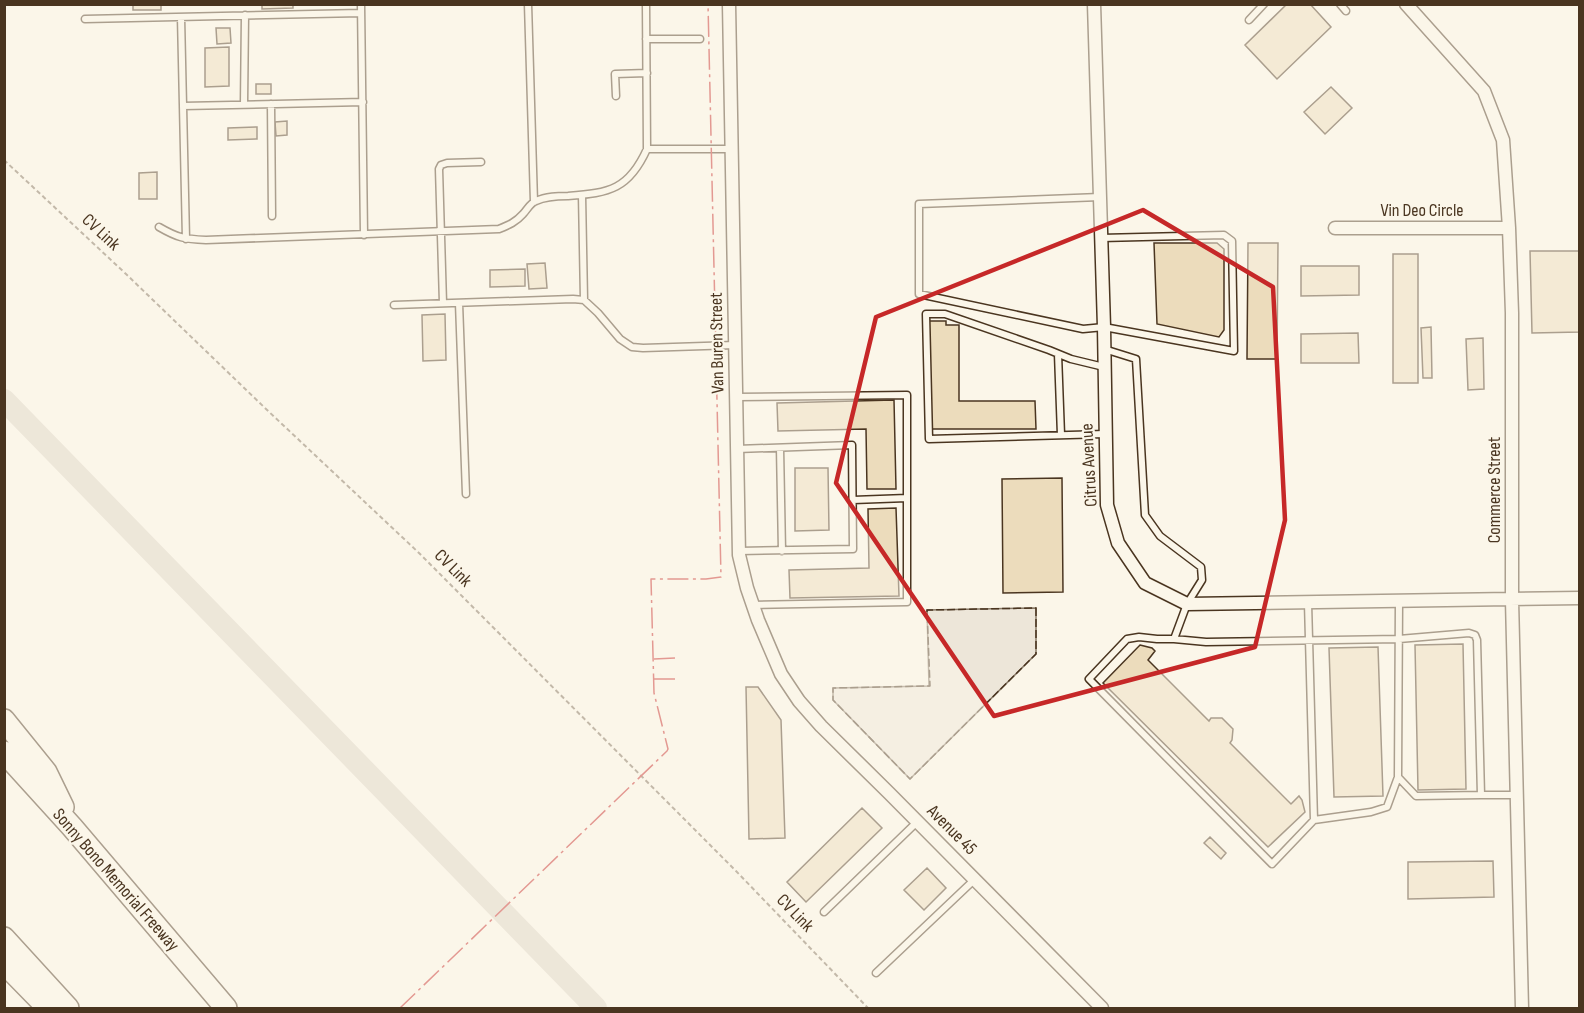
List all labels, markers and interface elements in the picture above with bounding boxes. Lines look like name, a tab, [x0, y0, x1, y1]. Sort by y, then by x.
street label: Vin Deo Circle	[1380, 200, 1464, 221]
street label: CV Link	[78, 209, 124, 255]
street label: Van Buren Street	[706, 292, 728, 394]
street label: Citrus Avenue	[1076, 423, 1102, 507]
street label: Commerce Street	[1484, 436, 1505, 543]
street label: CV Link	[430, 545, 476, 591]
street label: Avenue 45	[922, 800, 981, 859]
street label: Sonny Bono Memorial Freeway	[48, 804, 184, 956]
street label: CV Link	[772, 890, 818, 936]

